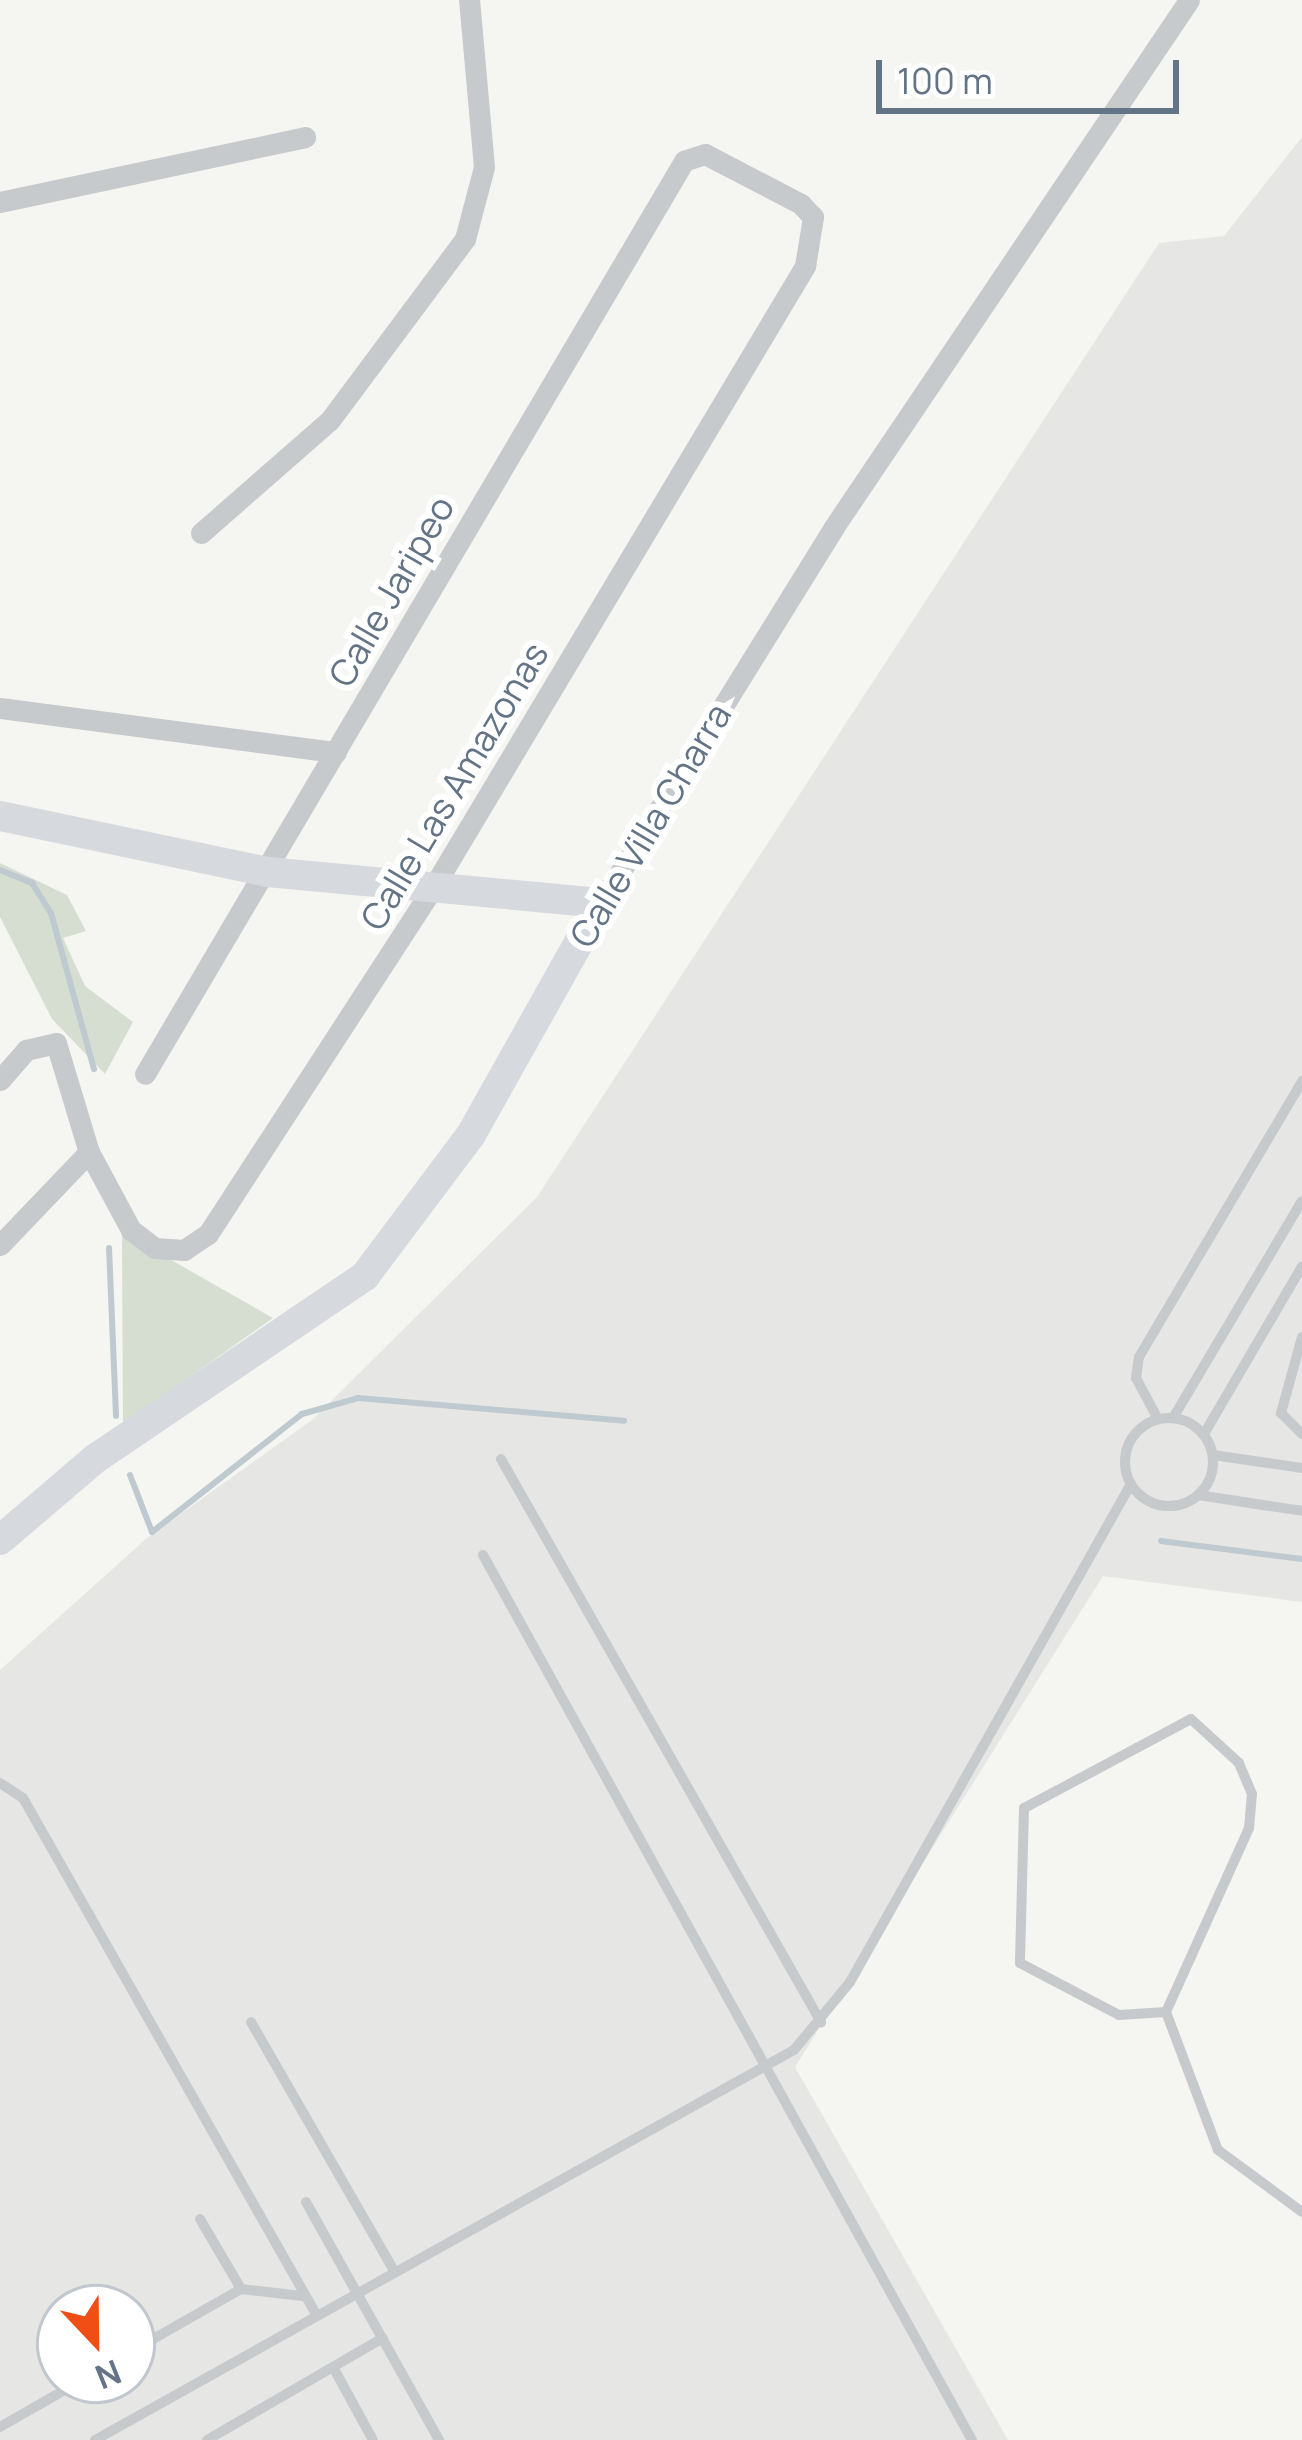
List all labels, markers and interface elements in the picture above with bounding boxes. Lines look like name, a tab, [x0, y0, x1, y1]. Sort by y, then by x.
scale bar	[882, 36, 1185, 110]
text: 100 m	[897, 56, 993, 105]
street label: Calle Jaripeo	[319, 488, 463, 694]
street label: Calle Las Amazonas	[351, 634, 557, 938]
street label: Calle Villa Charra	[560, 695, 740, 955]
north arrow	[36, 2284, 156, 2404]
text: N	[89, 2350, 128, 2400]

